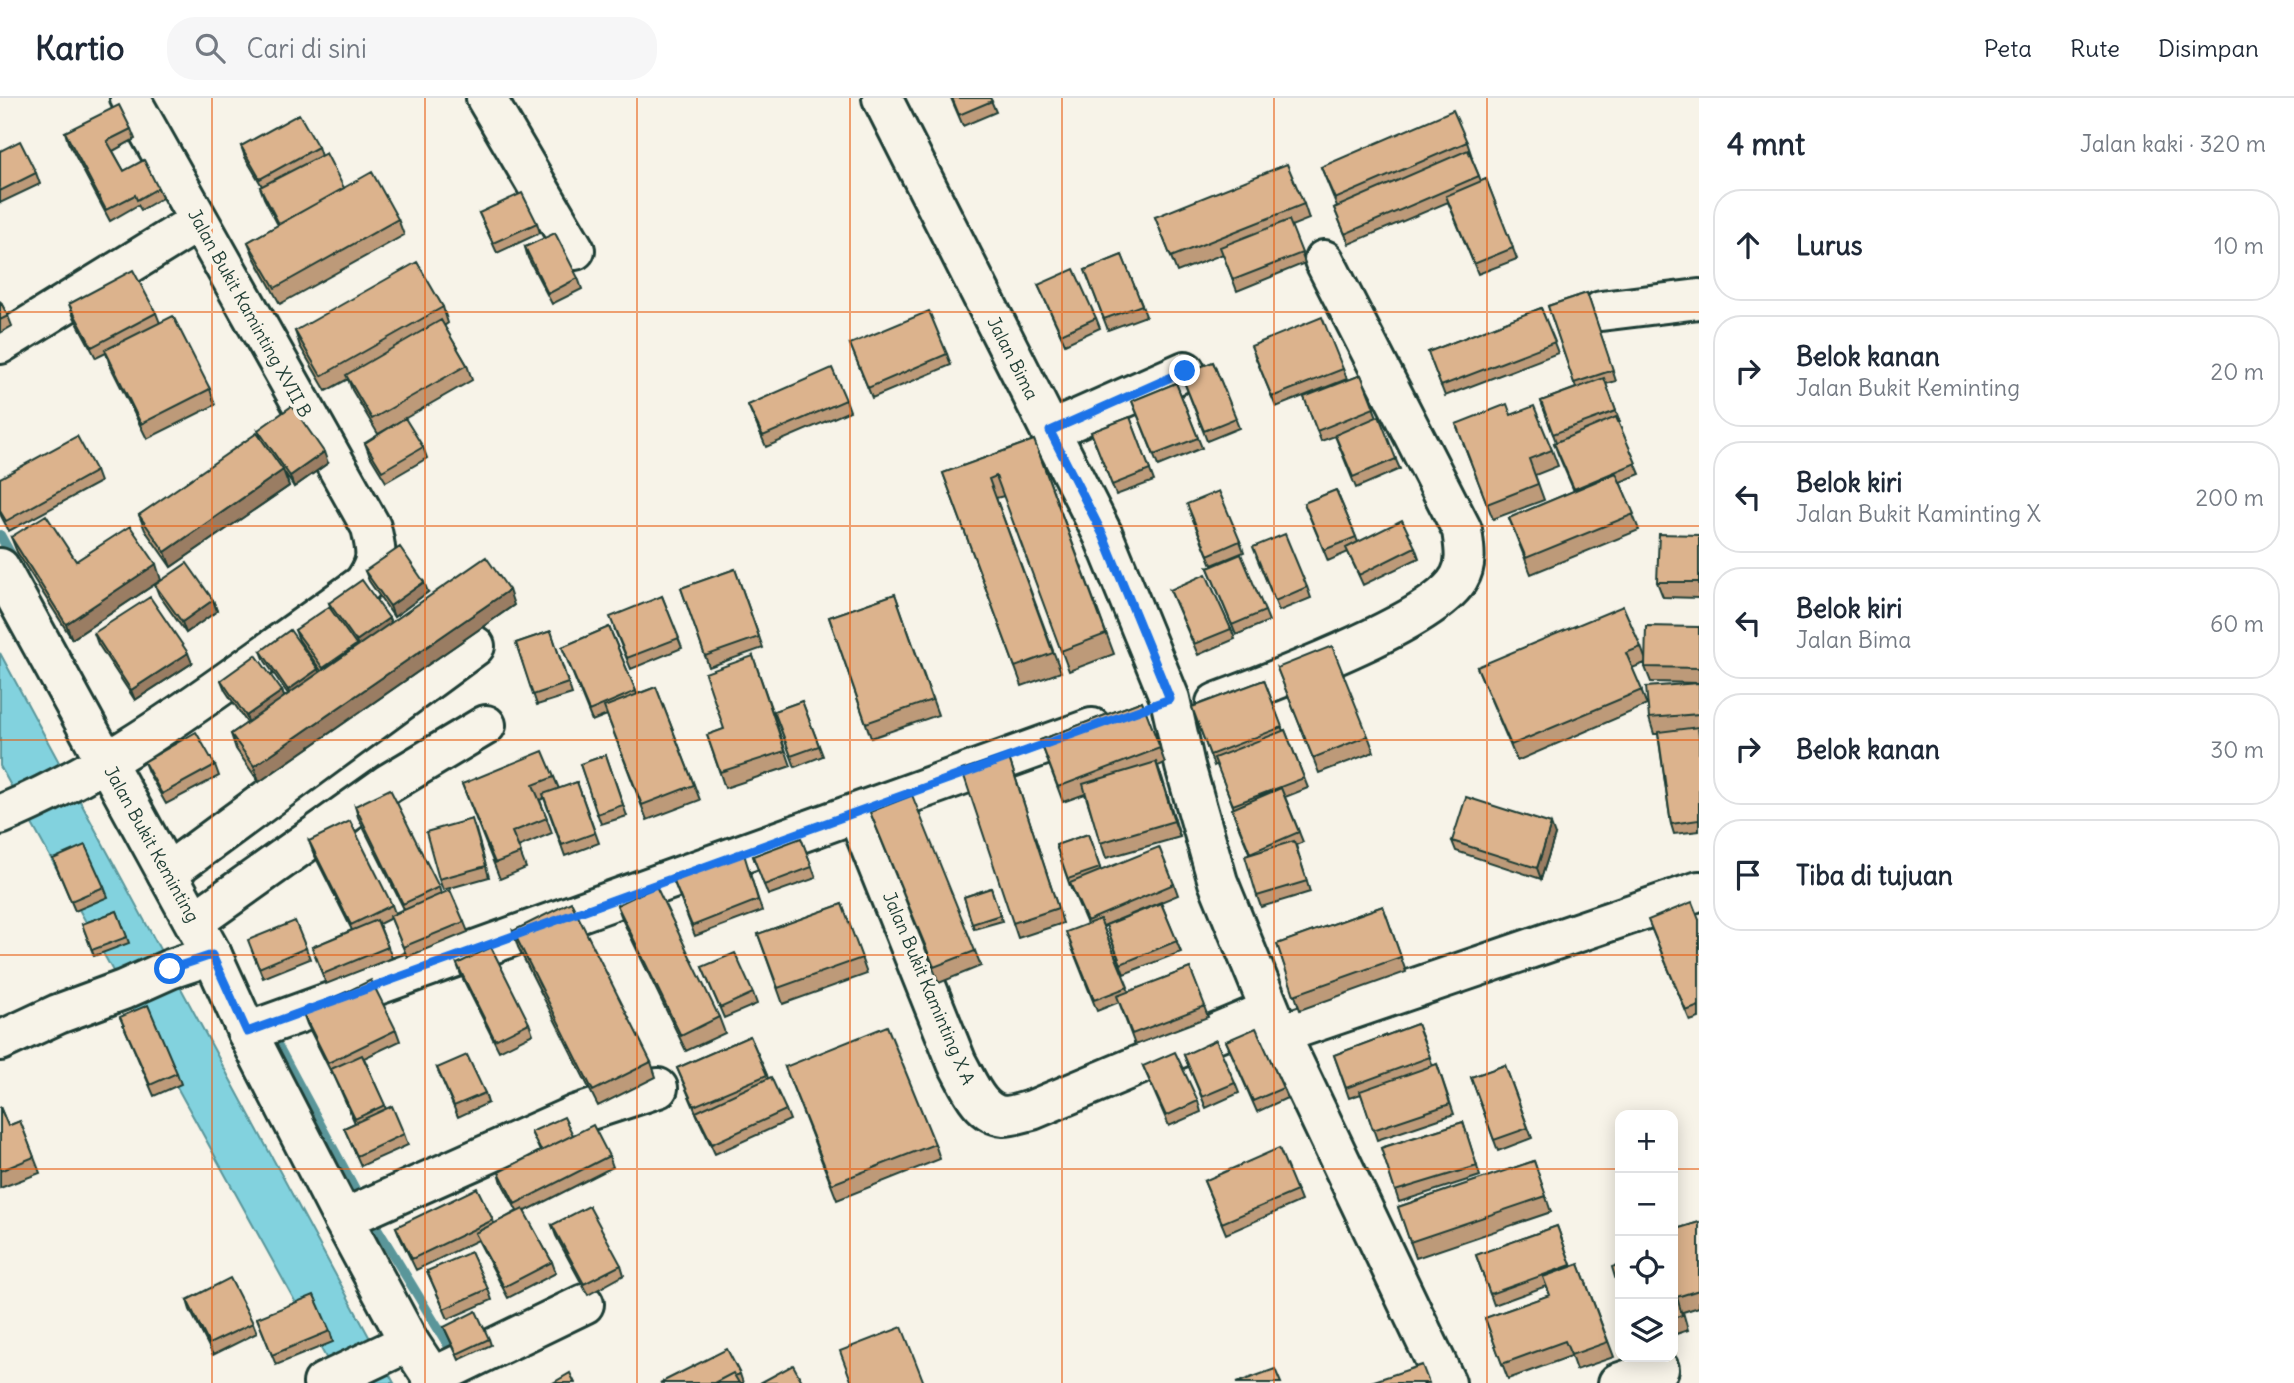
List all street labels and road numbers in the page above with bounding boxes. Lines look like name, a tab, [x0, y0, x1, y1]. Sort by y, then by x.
street label: Jalan Bukit Kaminting XVII B	[183, 205, 317, 421]
street label: Jalan Bima	[982, 313, 1044, 403]
street label: Jalan Bukit Keminting	[99, 762, 205, 926]
street label: Jalan Bukit Kaminting X A	[878, 888, 980, 1088]

